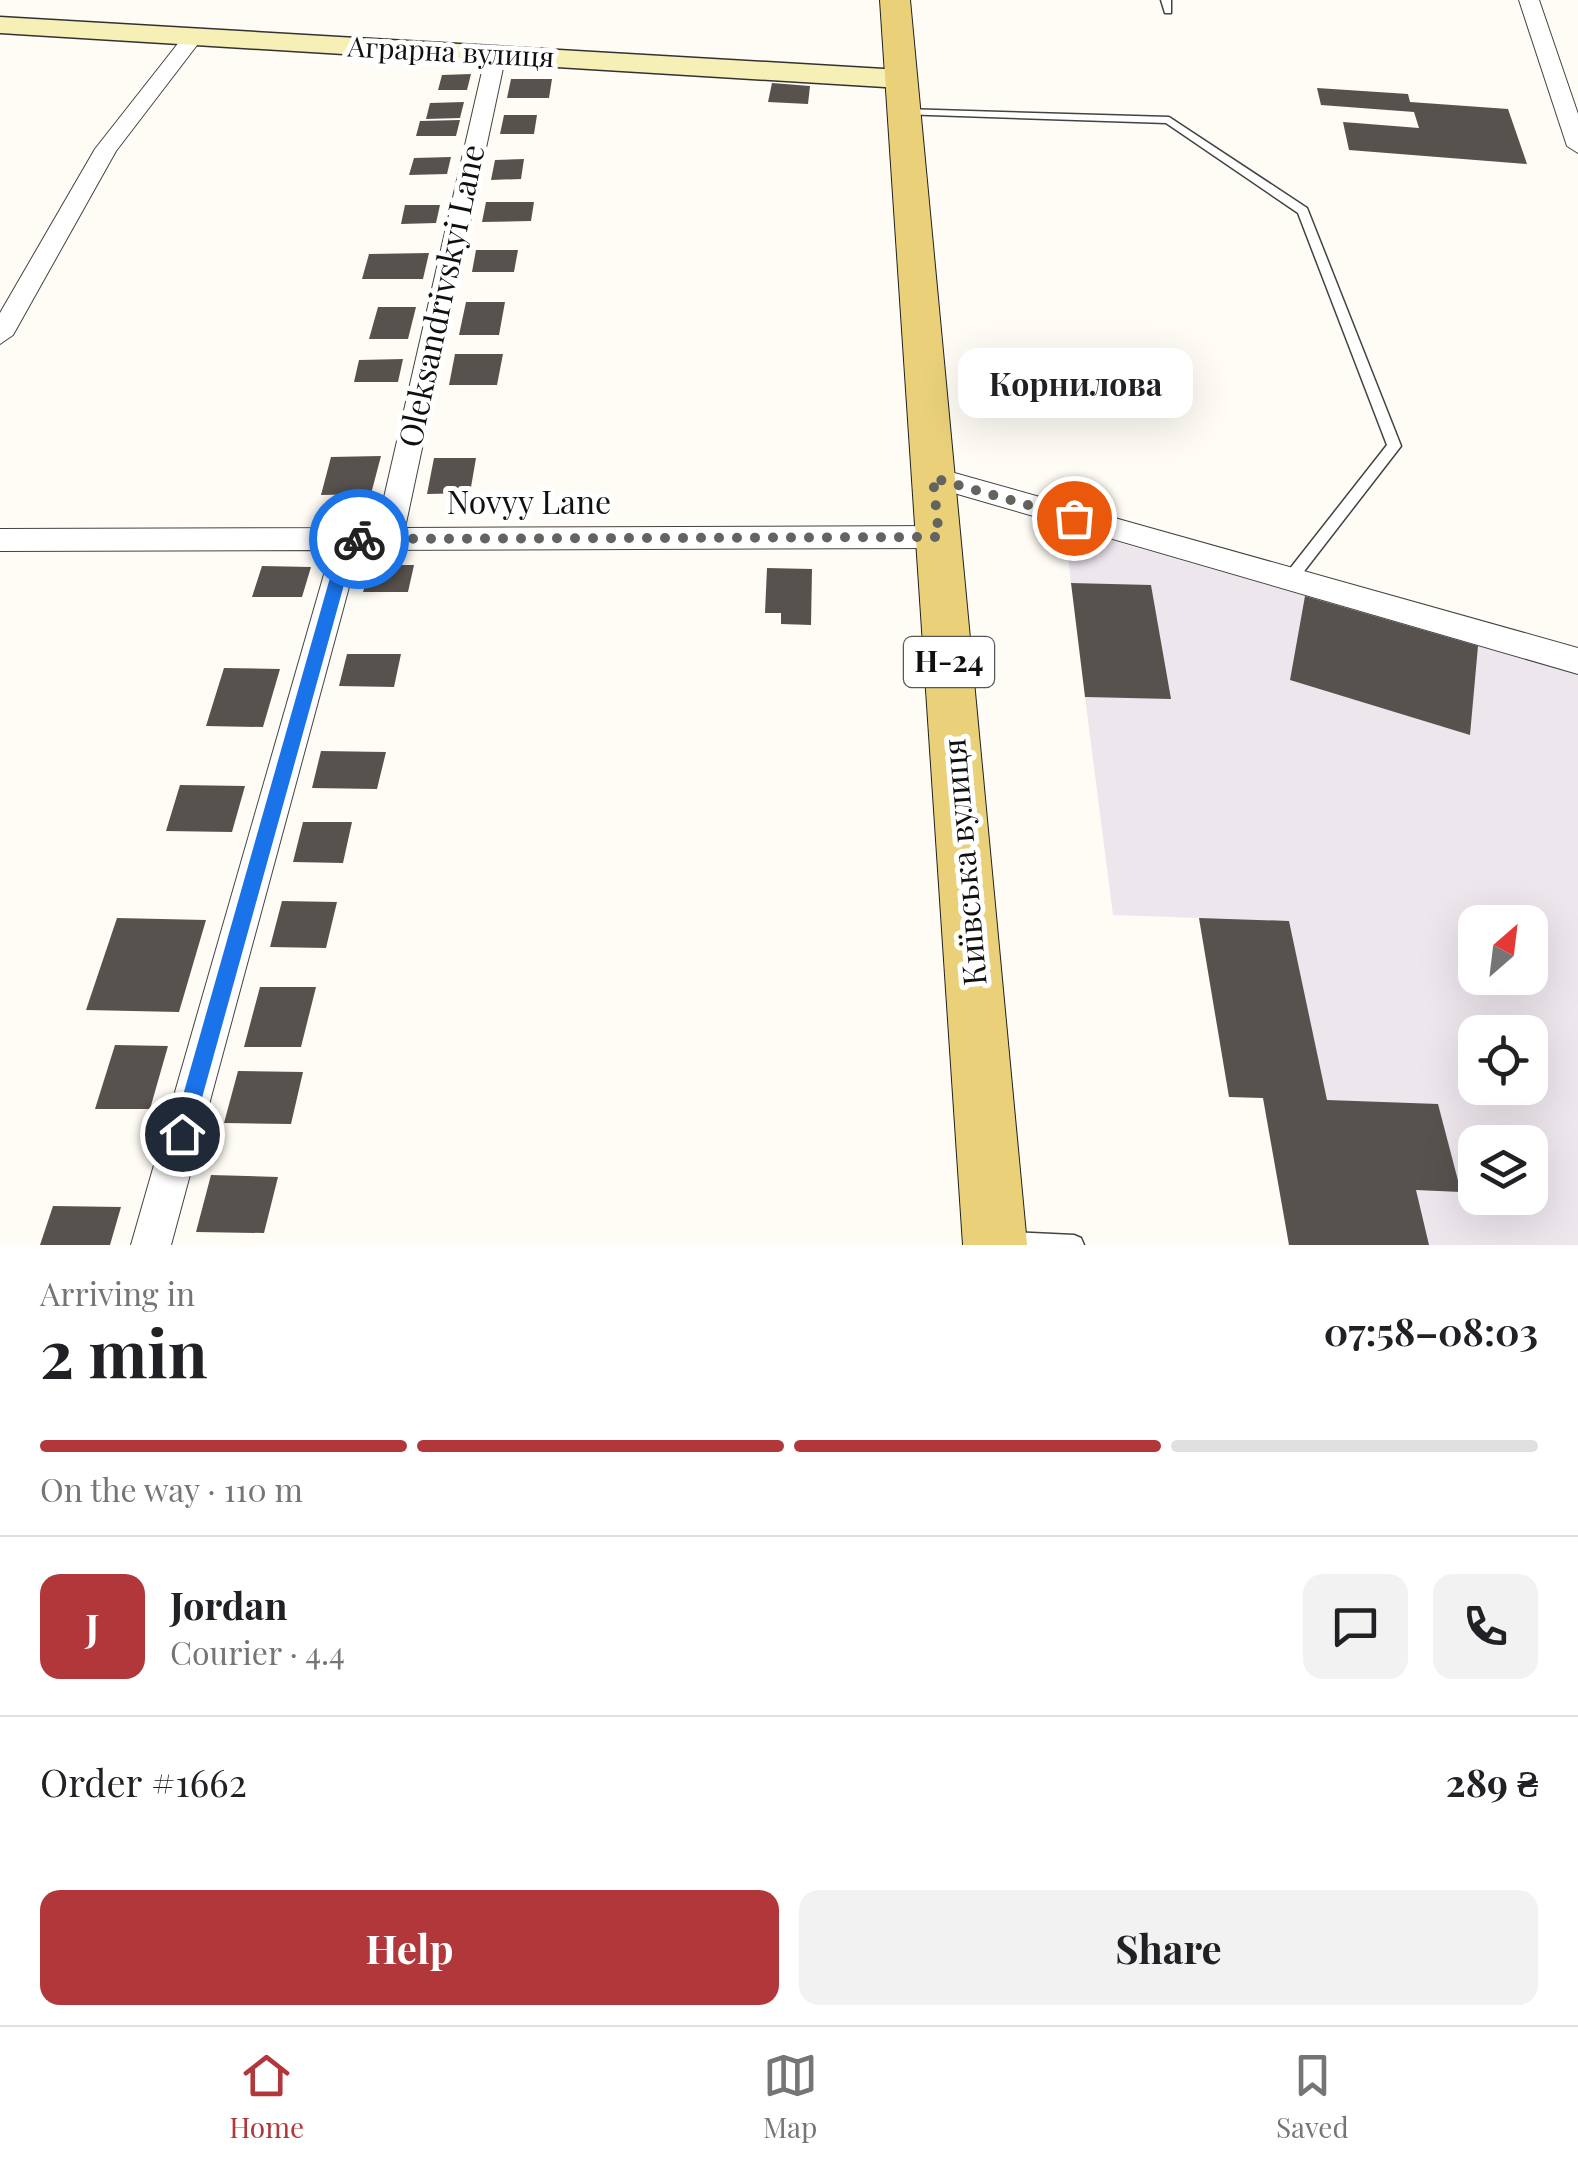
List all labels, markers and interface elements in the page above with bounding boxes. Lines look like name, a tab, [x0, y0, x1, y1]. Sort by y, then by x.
street label: Аграрна вулиця	[346, 27, 555, 74]
street label: Oleksandrivskyi Lane	[386, 140, 493, 451]
callout: Корнилова	[956, 348, 1192, 418]
text: Корнилова	[989, 361, 1162, 404]
pin	[1032, 476, 1117, 561]
street label: Novyy Lane	[447, 479, 611, 522]
courier	[309, 489, 409, 589]
icon: bag	[1047, 491, 1102, 546]
icon: bike	[332, 512, 387, 567]
road number: Н-24	[904, 637, 994, 687]
street label: Київська вулиця	[930, 737, 995, 988]
north arrow	[1458, 905, 1548, 995]
map controls	[1458, 905, 1548, 1215]
button: locate	[1458, 1015, 1548, 1105]
pin	[140, 1092, 225, 1177]
icon: home	[155, 1107, 210, 1162]
button: layers	[1458, 1125, 1548, 1215]
text: Arriving in	[40, 1271, 195, 1314]
text: 07:58–08:03	[1324, 1305, 1538, 1356]
text: 2 min	[40, 1308, 208, 1394]
text: On the way · 110 m	[40, 1467, 303, 1510]
button: chat	[1303, 1574, 1408, 1679]
button: phone	[1433, 1574, 1538, 1679]
text: Jordan	[170, 1579, 288, 1630]
text: J	[86, 1601, 99, 1652]
text: Courier · 4.4	[170, 1630, 345, 1673]
text: Order #1662	[40, 1756, 247, 1807]
text: 289 ₴	[1446, 1756, 1538, 1807]
button: Help	[40, 1890, 779, 2005]
button: Share	[799, 1890, 1538, 2005]
tab: Home	[229, 2048, 304, 2145]
tab: Map	[763, 2048, 818, 2145]
tab: Saved	[1276, 2048, 1349, 2145]

